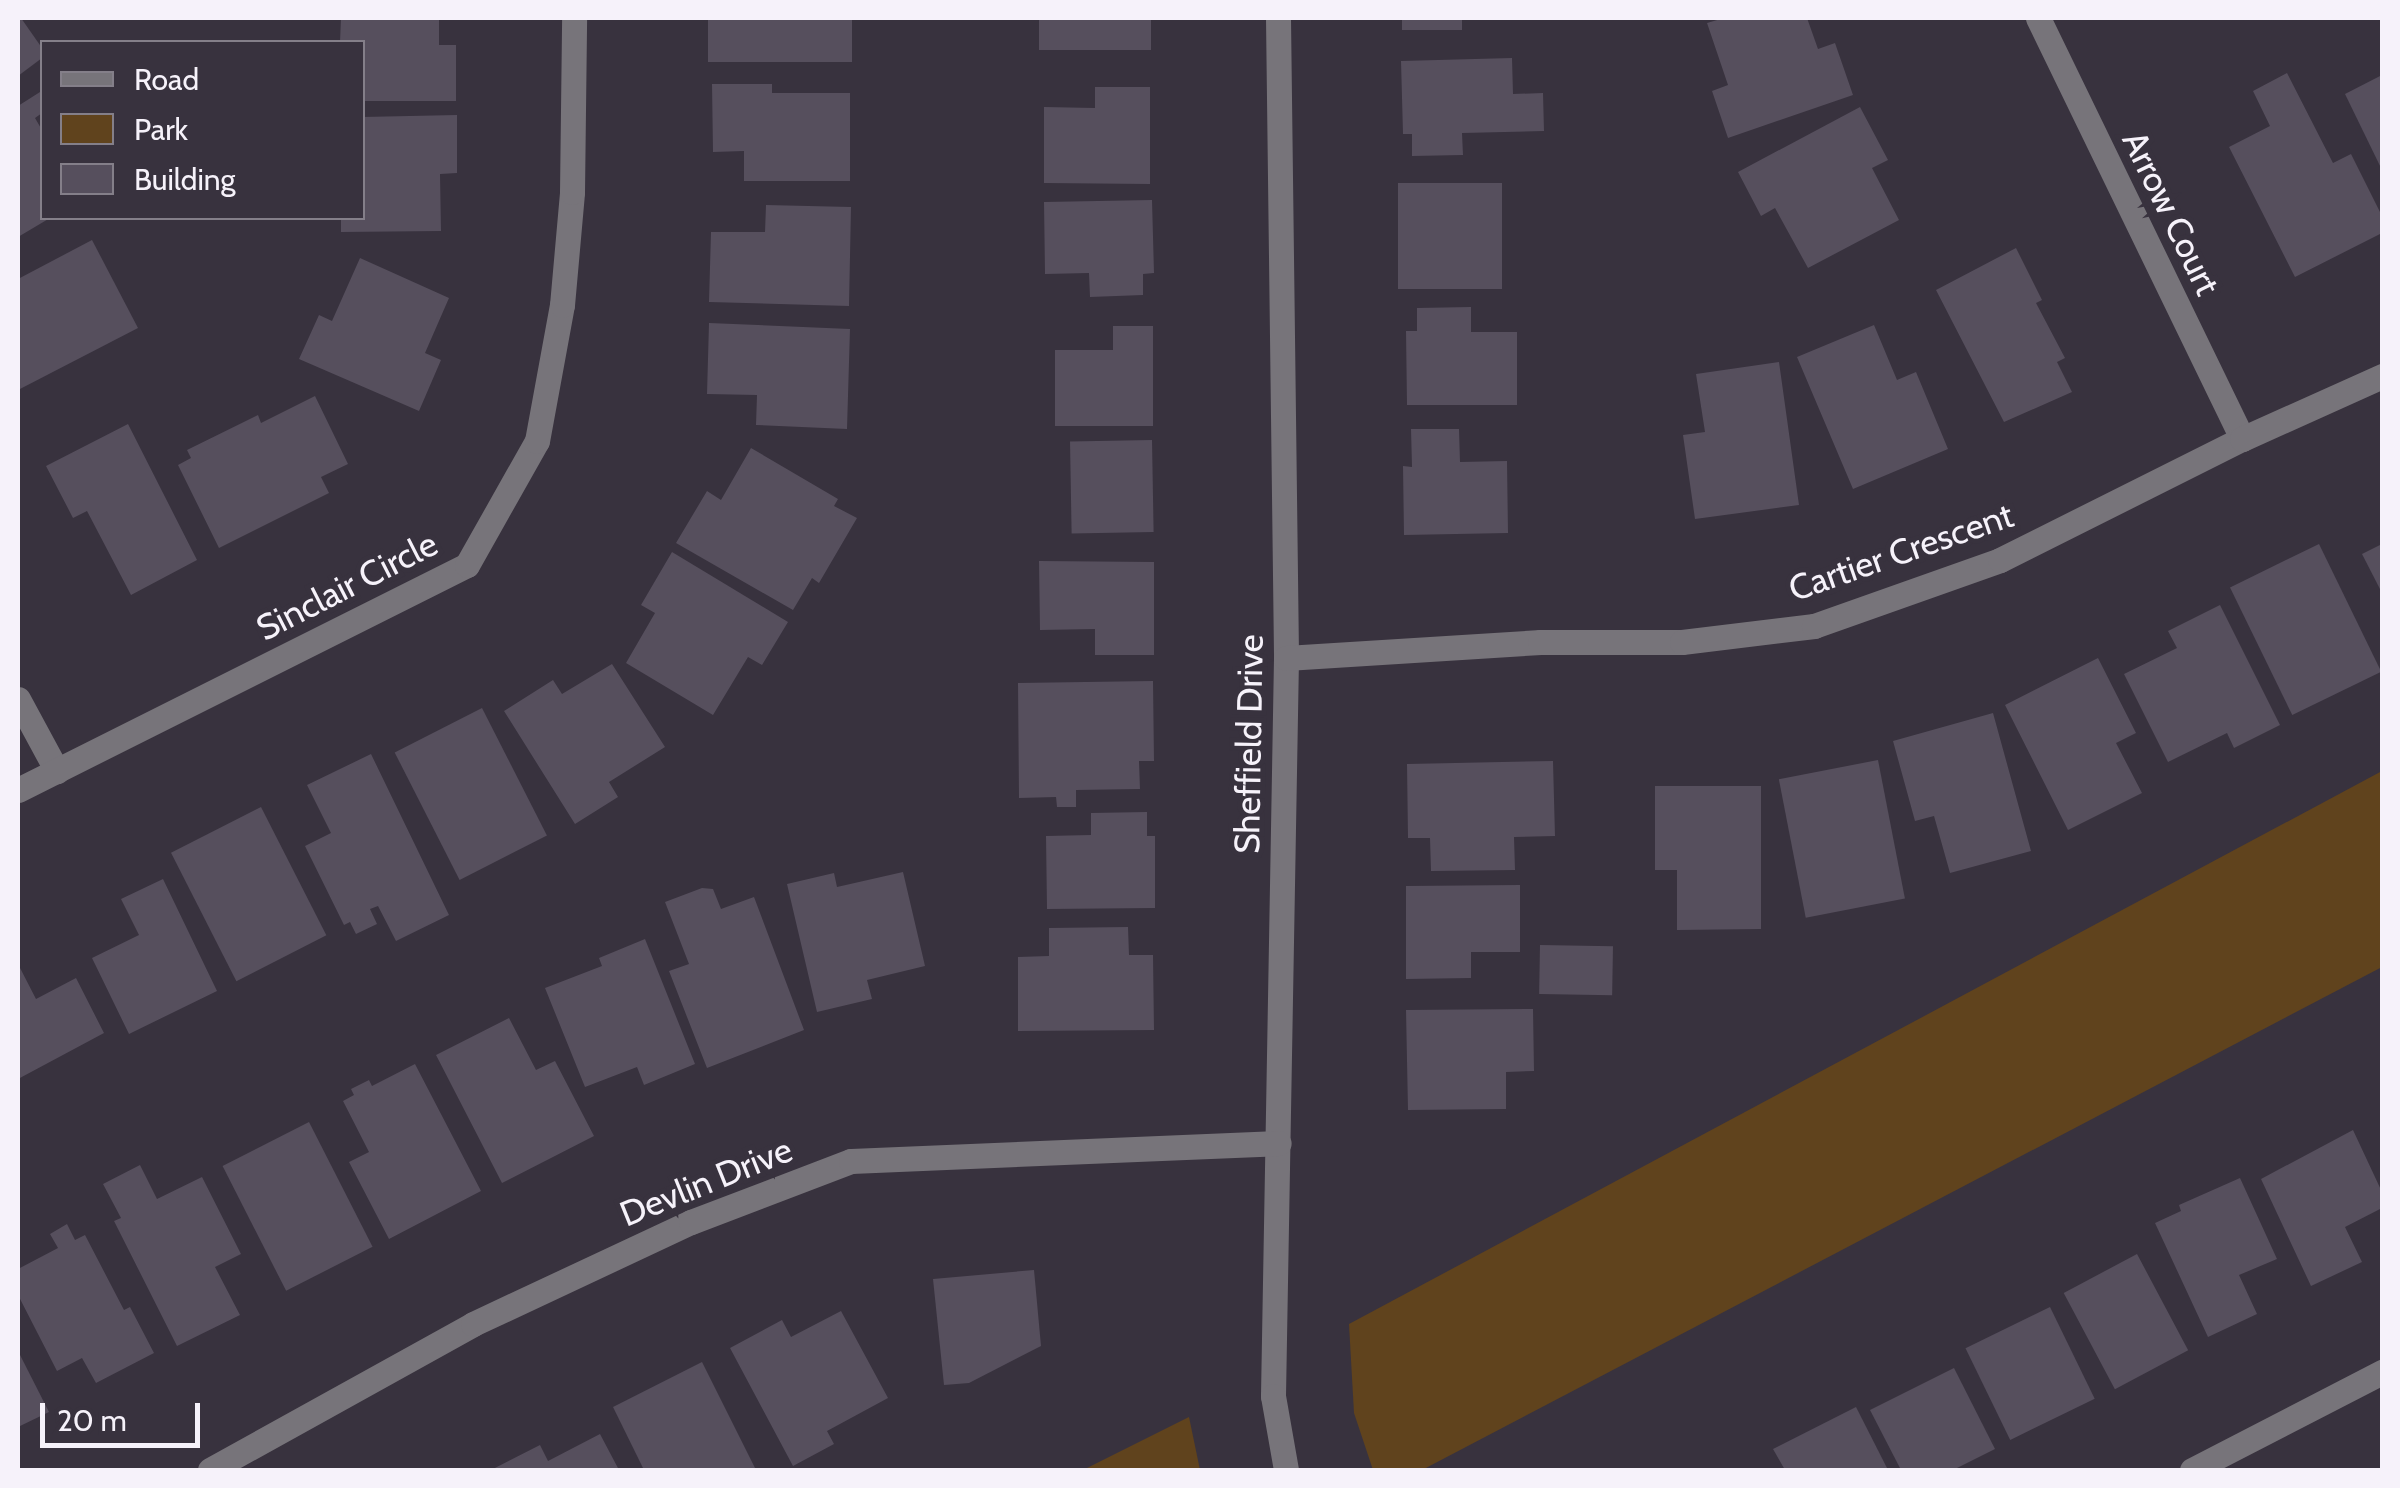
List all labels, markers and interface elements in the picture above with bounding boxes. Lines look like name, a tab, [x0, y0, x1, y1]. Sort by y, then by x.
legend	[40, 40, 365, 220]
text: Road	[134, 61, 199, 98]
text: Park	[134, 111, 188, 148]
street label: Arrow Court	[2113, 124, 2229, 302]
text: Building	[134, 161, 236, 198]
street label: Cartier Crescent	[1783, 494, 2019, 610]
street label: Sinclair Circle	[250, 523, 444, 649]
street label: Sheffield Drive	[1226, 634, 1272, 854]
street label: Devlin Drive	[614, 1128, 798, 1236]
scale bar	[45, 1383, 205, 1445]
text: 20 m	[57, 1402, 127, 1439]

